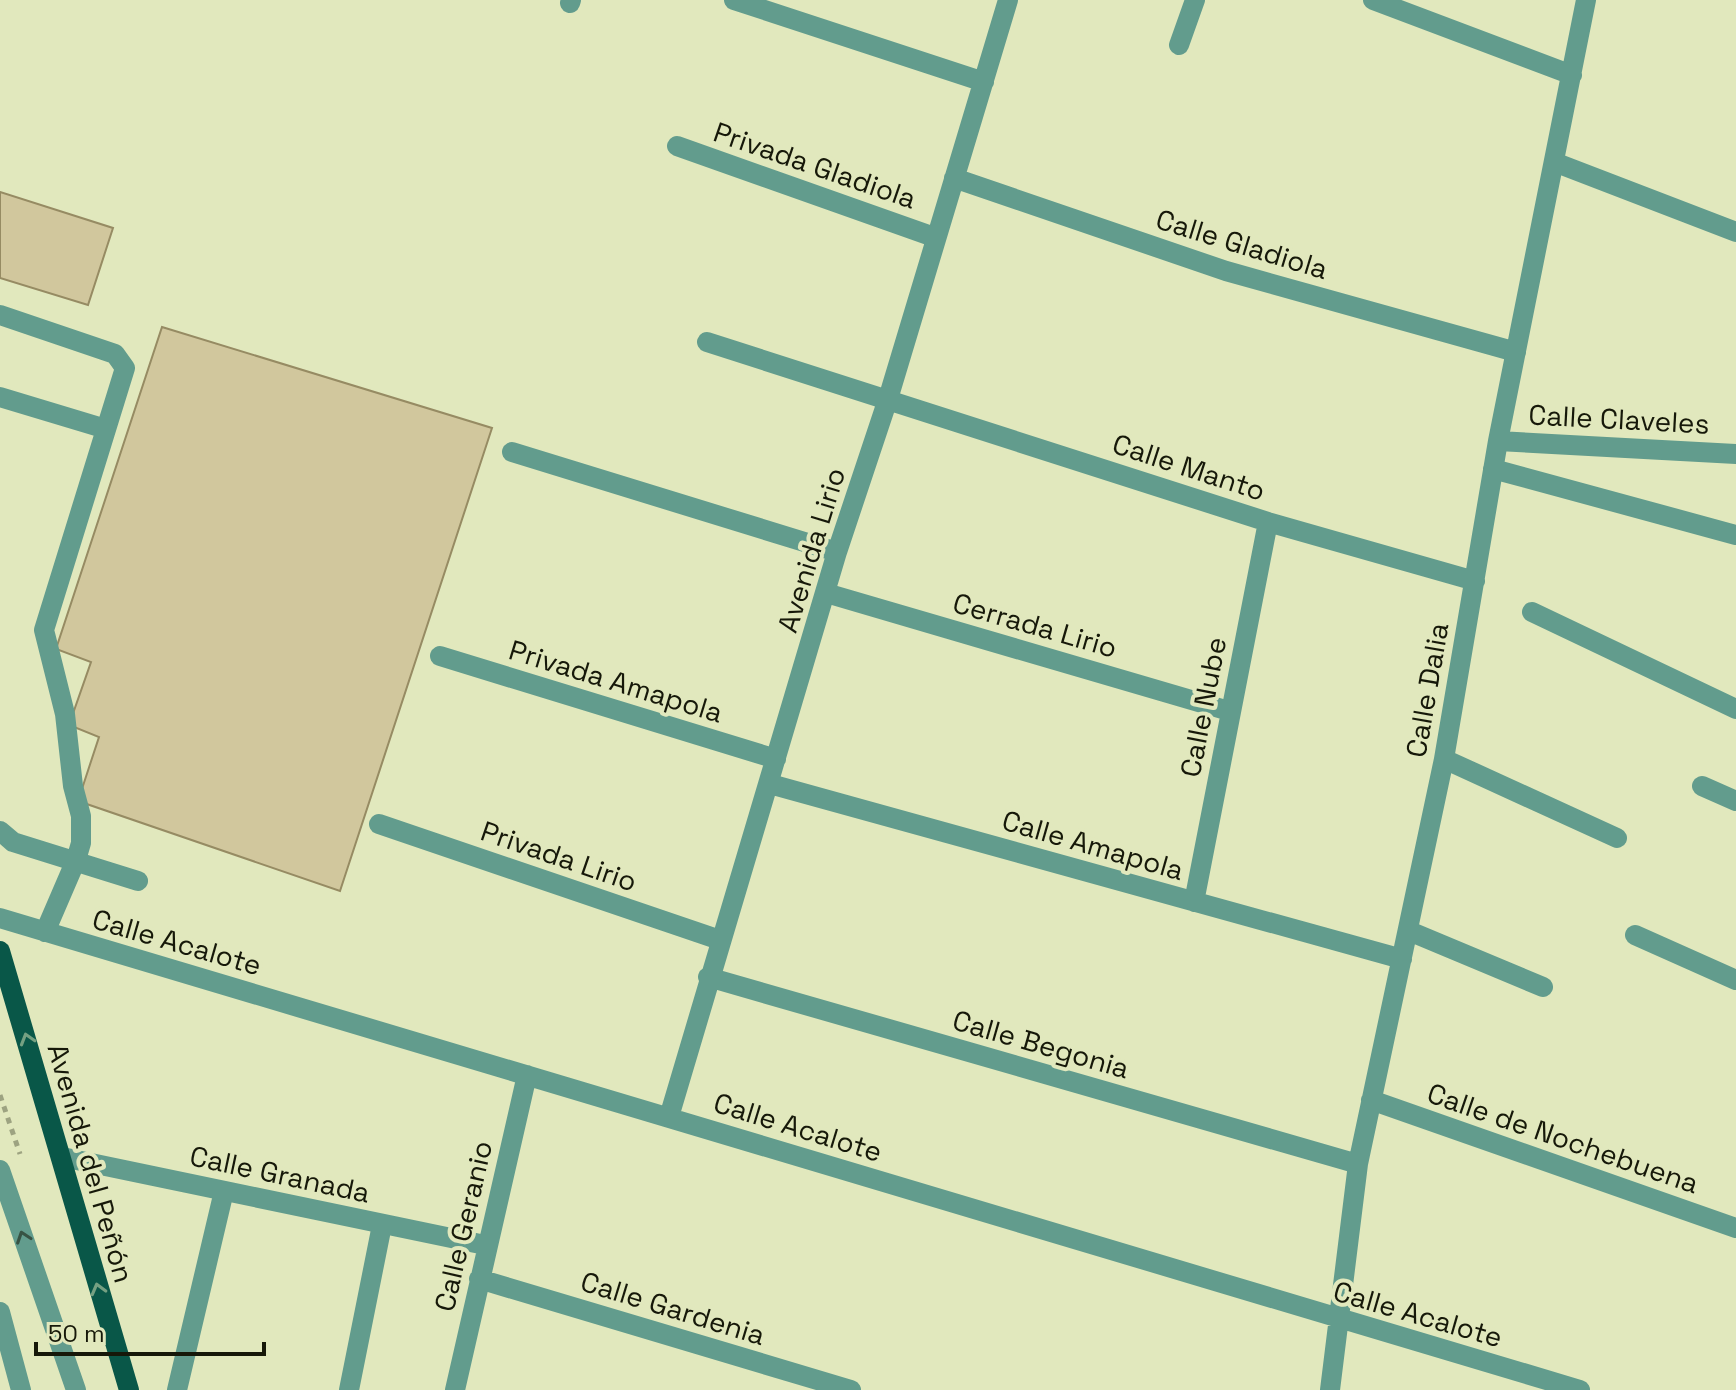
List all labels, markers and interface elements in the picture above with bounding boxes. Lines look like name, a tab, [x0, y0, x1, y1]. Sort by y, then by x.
street label: Privada Gladiola	[709, 113, 921, 217]
street label: Calle Gladiola	[1152, 201, 1332, 287]
street label: Calle Claveles	[1528, 396, 1710, 442]
street label: Calle Manto	[1108, 425, 1270, 509]
street label: Avenida Lirio	[769, 463, 853, 637]
street label: Cerrada Lirio	[949, 584, 1121, 666]
street label: Calle Dalia	[1397, 620, 1457, 760]
street label: Privada Amapola	[505, 631, 727, 731]
street label: Calle Nube	[1172, 634, 1234, 780]
street label: Calle Amapola	[998, 802, 1188, 888]
street label: Privada Lirio	[476, 812, 642, 900]
street label: Calle Acalote	[88, 901, 266, 983]
street label: Calle Begonia	[949, 1002, 1133, 1086]
one-way arrow	[20, 1032, 36, 1046]
street label: Avenida del Peñón	[40, 1039, 142, 1287]
street label: Calle de Nochebuena	[1423, 1075, 1703, 1201]
street label: Calle Acalote	[709, 1084, 887, 1170]
street label: Calle Granada	[187, 1137, 373, 1211]
street label: Calle Geranio	[426, 1137, 500, 1315]
one-way arrow	[16, 1231, 33, 1245]
street label: Calle Gardenia	[576, 1263, 770, 1353]
street label: Calle Acalote	[1329, 1273, 1507, 1355]
one-way arrow	[90, 1282, 107, 1296]
scale bar	[36, 1306, 264, 1356]
text: 50 m	[48, 1318, 105, 1349]

